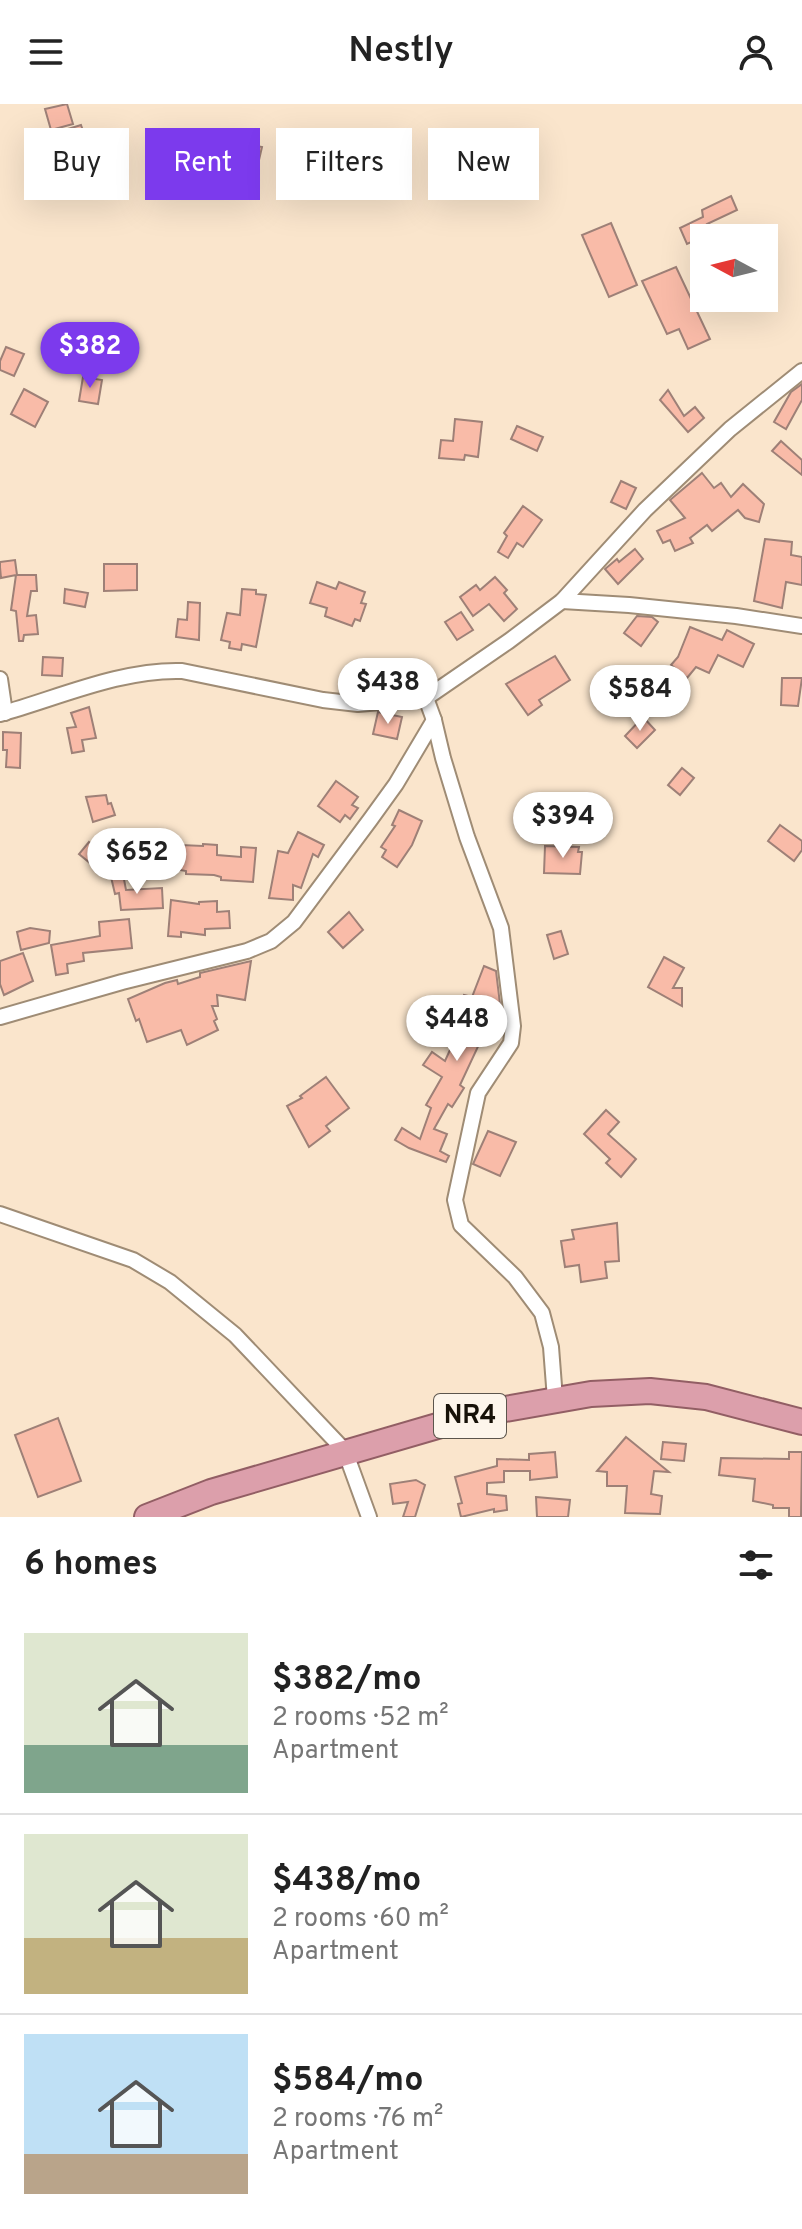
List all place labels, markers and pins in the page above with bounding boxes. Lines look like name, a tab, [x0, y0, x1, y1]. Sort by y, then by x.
pin: $382	[43, 322, 137, 390]
pin: $438	[341, 658, 435, 726]
pin: $584	[593, 665, 687, 733]
pin: $394	[516, 792, 610, 860]
pin: $652	[90, 828, 184, 896]
pin: $448	[410, 995, 504, 1063]

